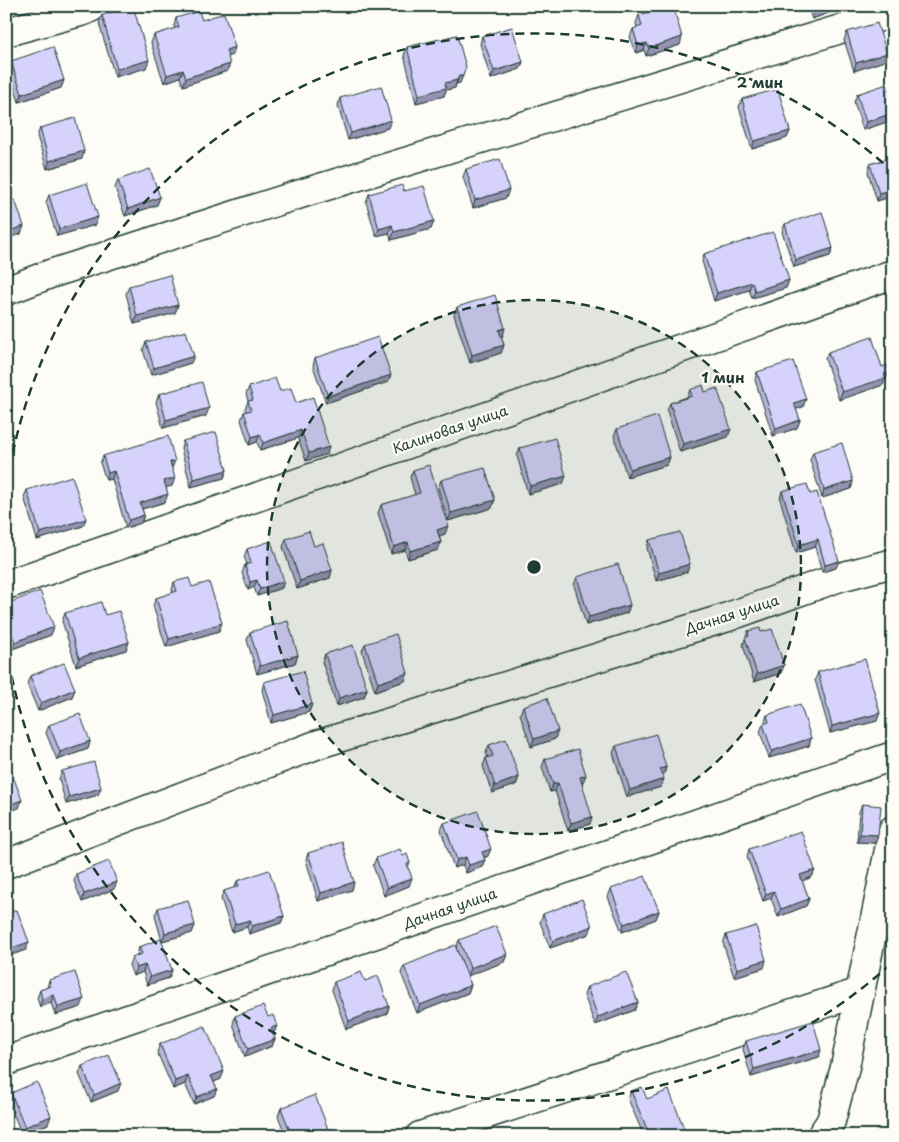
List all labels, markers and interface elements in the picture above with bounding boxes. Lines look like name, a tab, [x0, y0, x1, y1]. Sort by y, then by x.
text: 2 мин	[737, 70, 784, 93]
text: 1 мин	[701, 365, 745, 388]
street label: Калиновая улица	[389, 399, 511, 459]
centre of rings	[525, 558, 543, 576]
street label: Дачная улица	[681, 589, 782, 639]
street label: Дачная улица	[400, 882, 500, 934]

